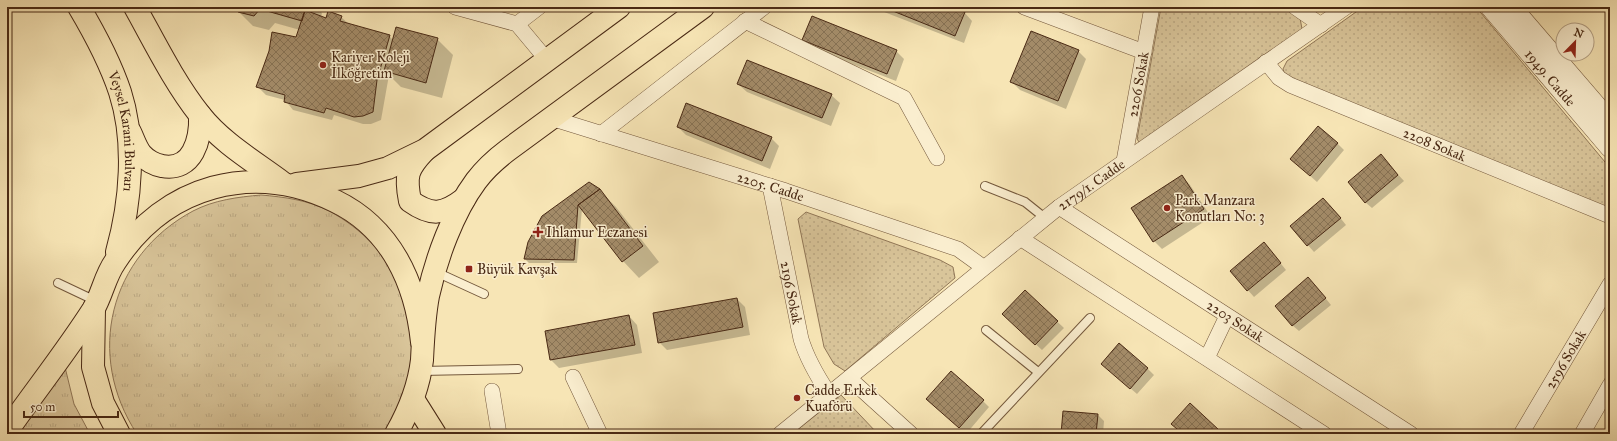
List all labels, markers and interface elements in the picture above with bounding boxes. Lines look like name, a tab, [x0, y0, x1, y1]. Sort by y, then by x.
north arrow	[1555, 22, 1595, 62]
text: N	[1572, 25, 1586, 41]
street label: 1949. Cadde	[1521, 46, 1579, 110]
place label: Kariyer Koleji İlköğretim	[331, 49, 410, 82]
street label: 2206 Sokak	[1124, 50, 1153, 118]
marker: Kariyer Koleji İlköğretim	[318, 60, 328, 70]
street label: Veysel Karani Bulvarı	[104, 68, 138, 193]
street label: 2208 Sokak	[1401, 124, 1469, 165]
street label: 2179/1. Cadde	[1055, 156, 1129, 214]
street label: 2205. Cadde	[735, 168, 806, 206]
place label: Park Manzara Konutları No: 3	[1175, 192, 1265, 225]
marker: Park Manzara Konutları No: 3	[1162, 203, 1172, 213]
place label: Ihlamur Eczanesi	[546, 224, 648, 241]
marker: Ihlamur Eczanesi	[533, 227, 543, 237]
street label: 2196 Sokak	[776, 260, 806, 327]
place label: Büyük Kavşak	[477, 261, 558, 278]
marker: Büyük Kavşak	[464, 264, 474, 274]
street label: 2203 Sokak	[1203, 297, 1267, 346]
street label: 2596 Sokak	[1542, 327, 1590, 392]
place label: Cadde Erkek Kuaförü	[805, 382, 878, 415]
scale bar	[24, 393, 118, 419]
marker: Cadde Erkek Kuaförü	[792, 393, 802, 403]
text: 50 m	[30, 400, 55, 414]

